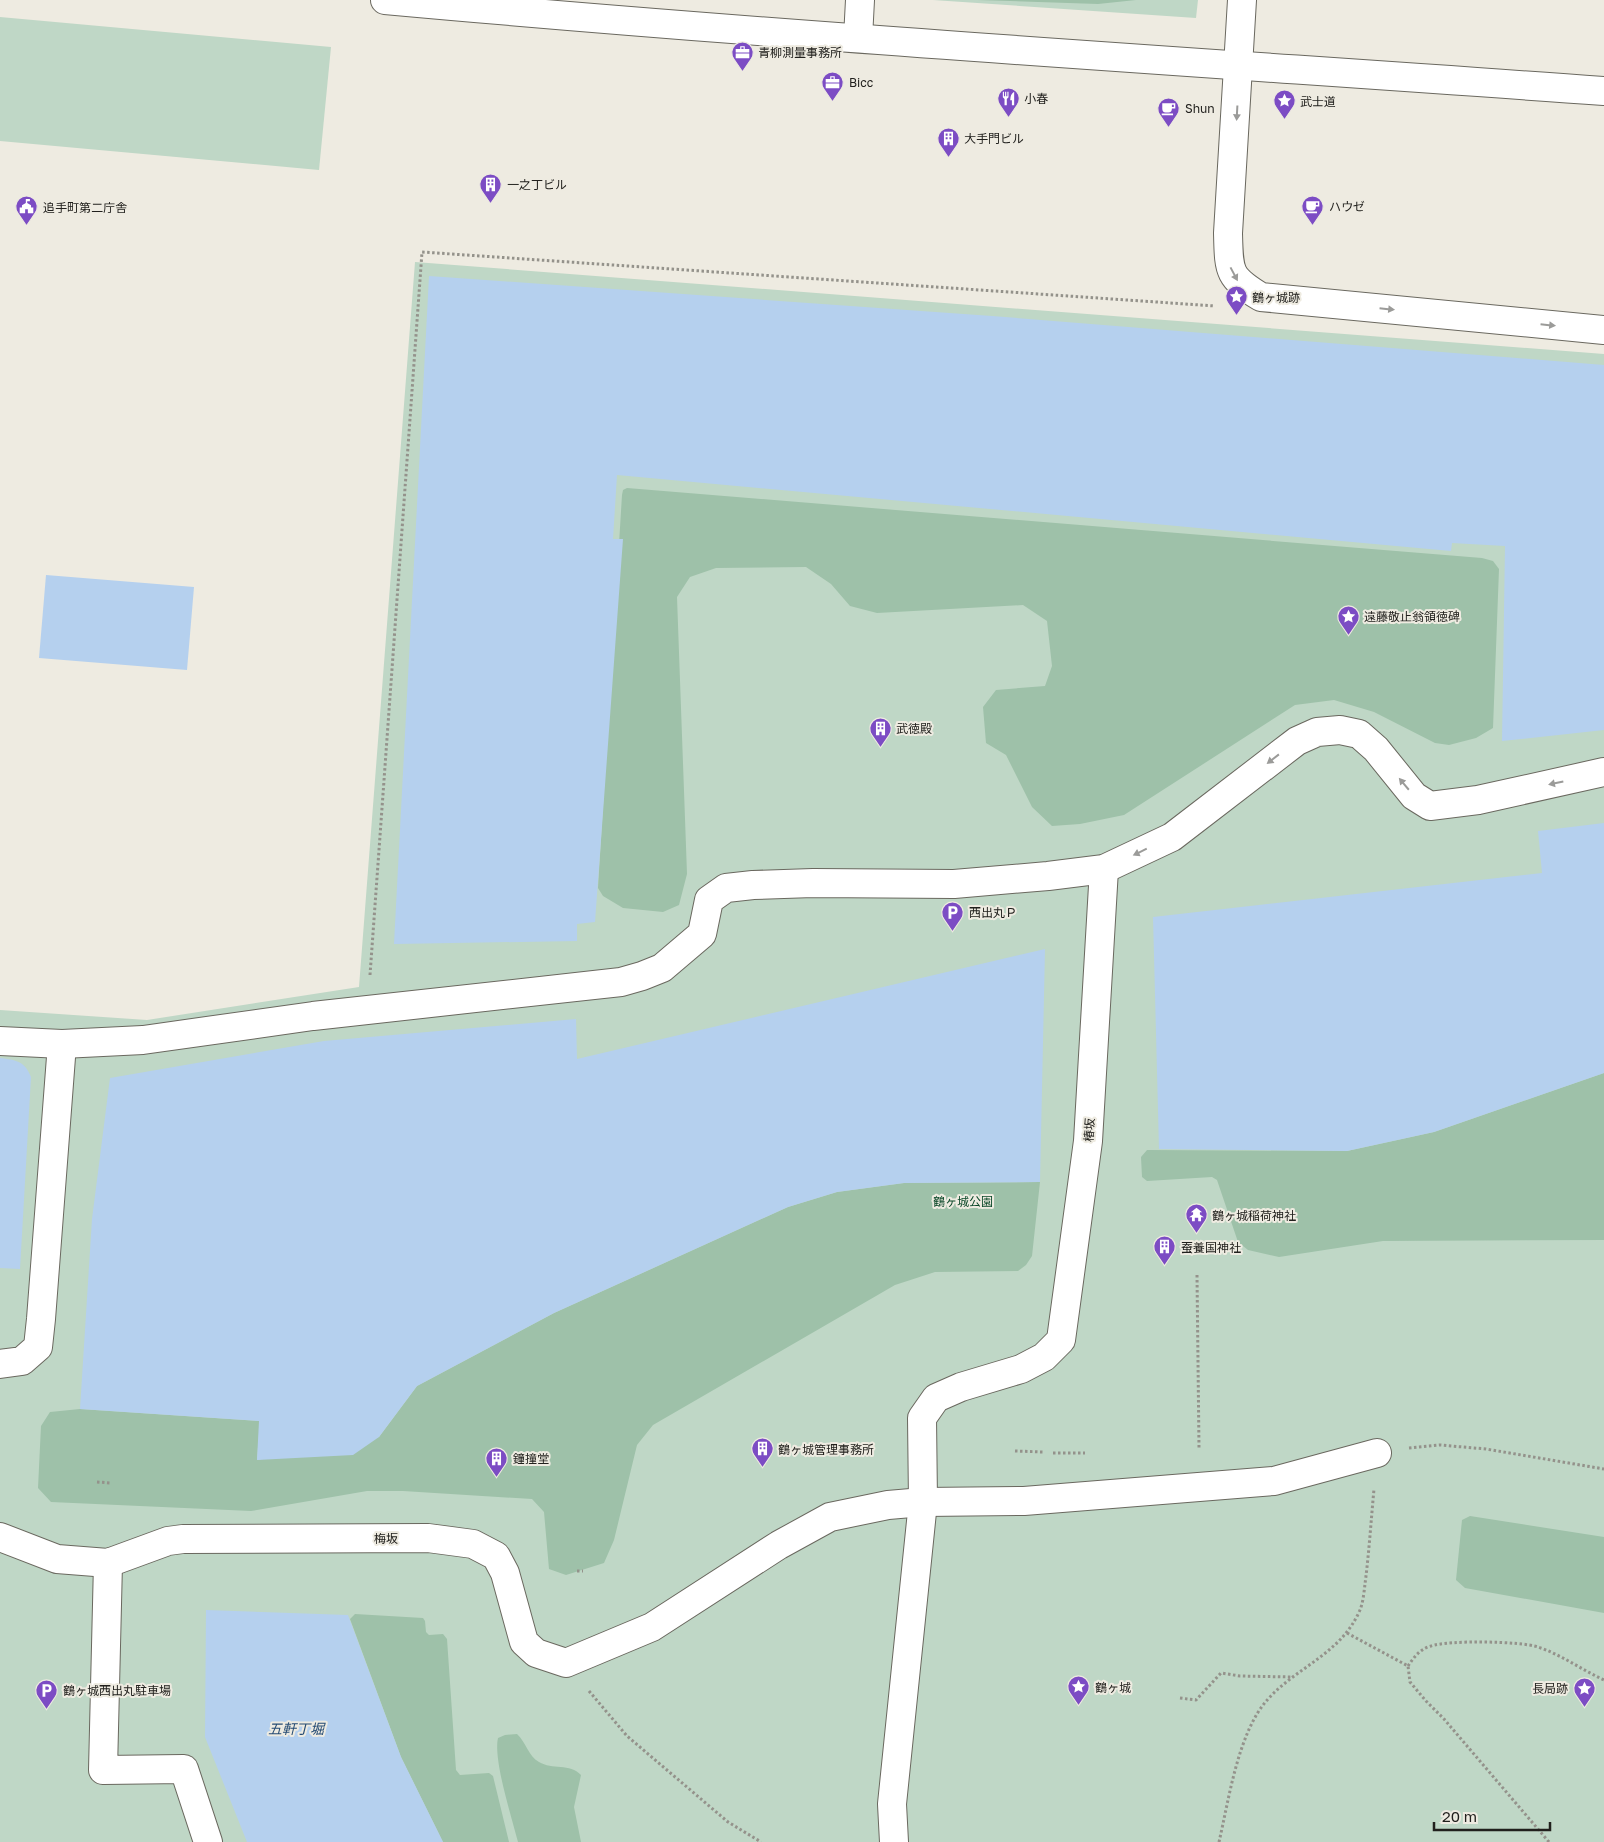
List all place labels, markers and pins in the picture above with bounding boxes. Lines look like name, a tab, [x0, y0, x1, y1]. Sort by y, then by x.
office icon: 青柳測量事務所	[730, 40, 754, 71]
place label: 青柳測量事務所	[758, 45, 842, 60]
office icon: Bicc	[821, 70, 845, 101]
place label: Bicc	[849, 75, 874, 90]
restaurant icon: 小春	[996, 86, 1020, 117]
place icon: 武士道	[1272, 89, 1296, 120]
place label: 小春	[1024, 91, 1048, 106]
place label: 武士道	[1300, 94, 1336, 109]
cafe icon: Shun	[1157, 96, 1181, 127]
place label: Shun	[1185, 101, 1215, 116]
building icon: 大手門ビル	[936, 126, 960, 157]
place label: 大手門ビル	[964, 131, 1024, 146]
building icon: 一之丁ビル	[479, 172, 503, 203]
place label: 一之丁ビル	[507, 177, 567, 192]
cafe icon: ハウゼ	[1301, 194, 1325, 225]
public building icon: 追手町第二庁舎	[15, 195, 39, 226]
place label: ハウゼ	[1329, 199, 1365, 214]
place label: 追手町第二庁舎	[43, 200, 127, 215]
place icon: 鶴ヶ城跡	[1224, 285, 1248, 316]
place label: 鶴ヶ城跡	[1252, 290, 1300, 305]
place icon: 遠藤敬止翁領徳碑	[1336, 604, 1360, 635]
place label: 遠藤敬止翁領徳碑	[1364, 609, 1460, 624]
building icon: 武徳殿	[868, 716, 892, 747]
place label: 武徳殿	[896, 721, 932, 736]
parking icon: 西出丸Ｐ	[941, 900, 965, 931]
place label: 西出丸Ｐ	[969, 905, 1017, 920]
temple icon: 鶴ヶ城稲荷神社	[1184, 1203, 1208, 1234]
place label: 鶴ヶ城稲荷神社	[1212, 1208, 1296, 1223]
building icon: 蚕養国神社	[1153, 1235, 1177, 1266]
place label: 蚕養国神社	[1181, 1240, 1241, 1255]
building icon: 鶴ヶ城管理事務所	[750, 1437, 774, 1468]
place label: 鶴ヶ城管理事務所	[778, 1442, 874, 1457]
building icon: 鐘撞堂	[485, 1446, 509, 1477]
place label: 鐘撞堂	[513, 1451, 549, 1466]
place icon: 鶴ヶ城	[1067, 1675, 1091, 1706]
place icon: 長局跡	[1572, 1676, 1596, 1707]
parking icon: 鶴ヶ城西出丸駐車場	[35, 1678, 59, 1709]
place label: 鶴ヶ城	[1095, 1680, 1131, 1695]
place label: 長局跡	[1532, 1681, 1568, 1696]
place label: 鶴ヶ城西出丸駐車場	[63, 1683, 171, 1698]

